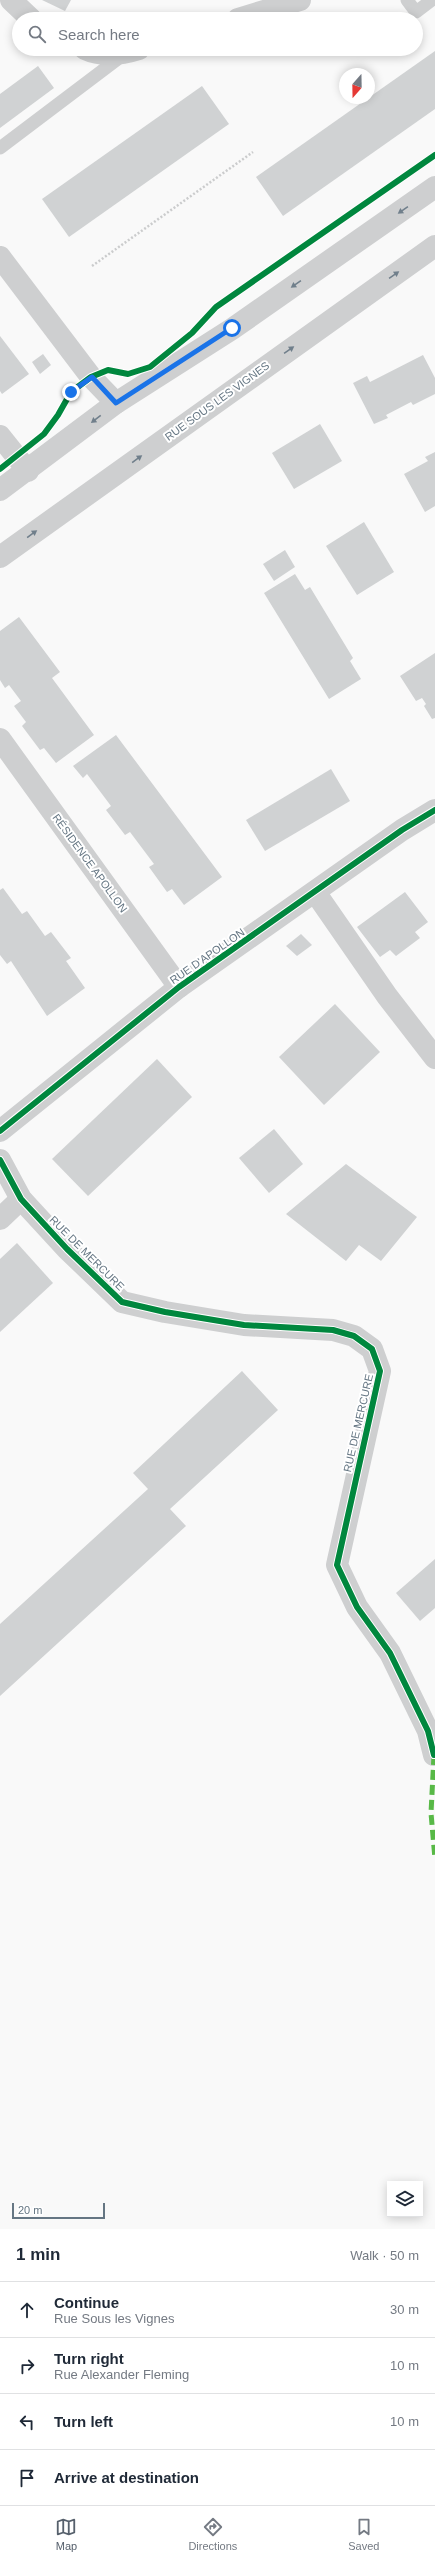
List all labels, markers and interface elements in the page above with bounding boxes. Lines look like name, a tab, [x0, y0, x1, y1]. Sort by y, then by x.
search box	[12, 12, 423, 56]
icon: search	[26, 23, 48, 45]
text: Search here	[58, 26, 140, 43]
north arrow	[339, 68, 375, 104]
one-way arrow	[398, 206, 408, 214]
one-way arrow	[389, 271, 400, 279]
one-way arrow	[291, 280, 302, 288]
route start	[223, 319, 241, 337]
one-way arrow	[283, 346, 294, 354]
street label: RUE SOUS LES VIGNES	[163, 359, 271, 443]
route end	[62, 383, 80, 401]
one-way arrow	[90, 415, 101, 423]
one-way arrow	[132, 455, 143, 463]
one-way arrow	[26, 530, 37, 538]
street label: RÉSIDENCE APOLLON	[50, 812, 130, 915]
street label: RUE D'APOLLON	[167, 926, 247, 986]
street label: RUE DE MERCURE	[47, 1213, 127, 1293]
street label: RUE DE MERCURE	[341, 1373, 375, 1473]
map controls	[387, 2181, 423, 2217]
button: layers	[387, 2181, 423, 2217]
scale bar	[12, 2201, 105, 2220]
text: 20 m	[18, 2204, 42, 2216]
text: 1 min	[16, 2245, 60, 2264]
text: Walk · 50 m	[350, 2248, 419, 2263]
text: Continue	[54, 2294, 119, 2311]
icon: ahead	[16, 2299, 38, 2321]
text: 30 m	[390, 2302, 419, 2317]
text: Rue Sous les Vignes	[54, 2311, 174, 2326]
text: Turn right	[54, 2350, 124, 2367]
icon: right	[16, 2355, 38, 2377]
text: 10 m	[390, 2358, 419, 2373]
text: Rue Alexander Fleming	[54, 2367, 189, 2382]
icon: left	[16, 2411, 38, 2433]
text: Turn left	[54, 2413, 113, 2430]
text: 10 m	[390, 2414, 419, 2429]
icon: arrive	[16, 2467, 38, 2489]
text: Arrive at destination	[54, 2469, 199, 2486]
tab: Map	[55, 2516, 77, 2552]
tab: Directions	[188, 2516, 237, 2552]
tab: Saved	[348, 2516, 379, 2552]

